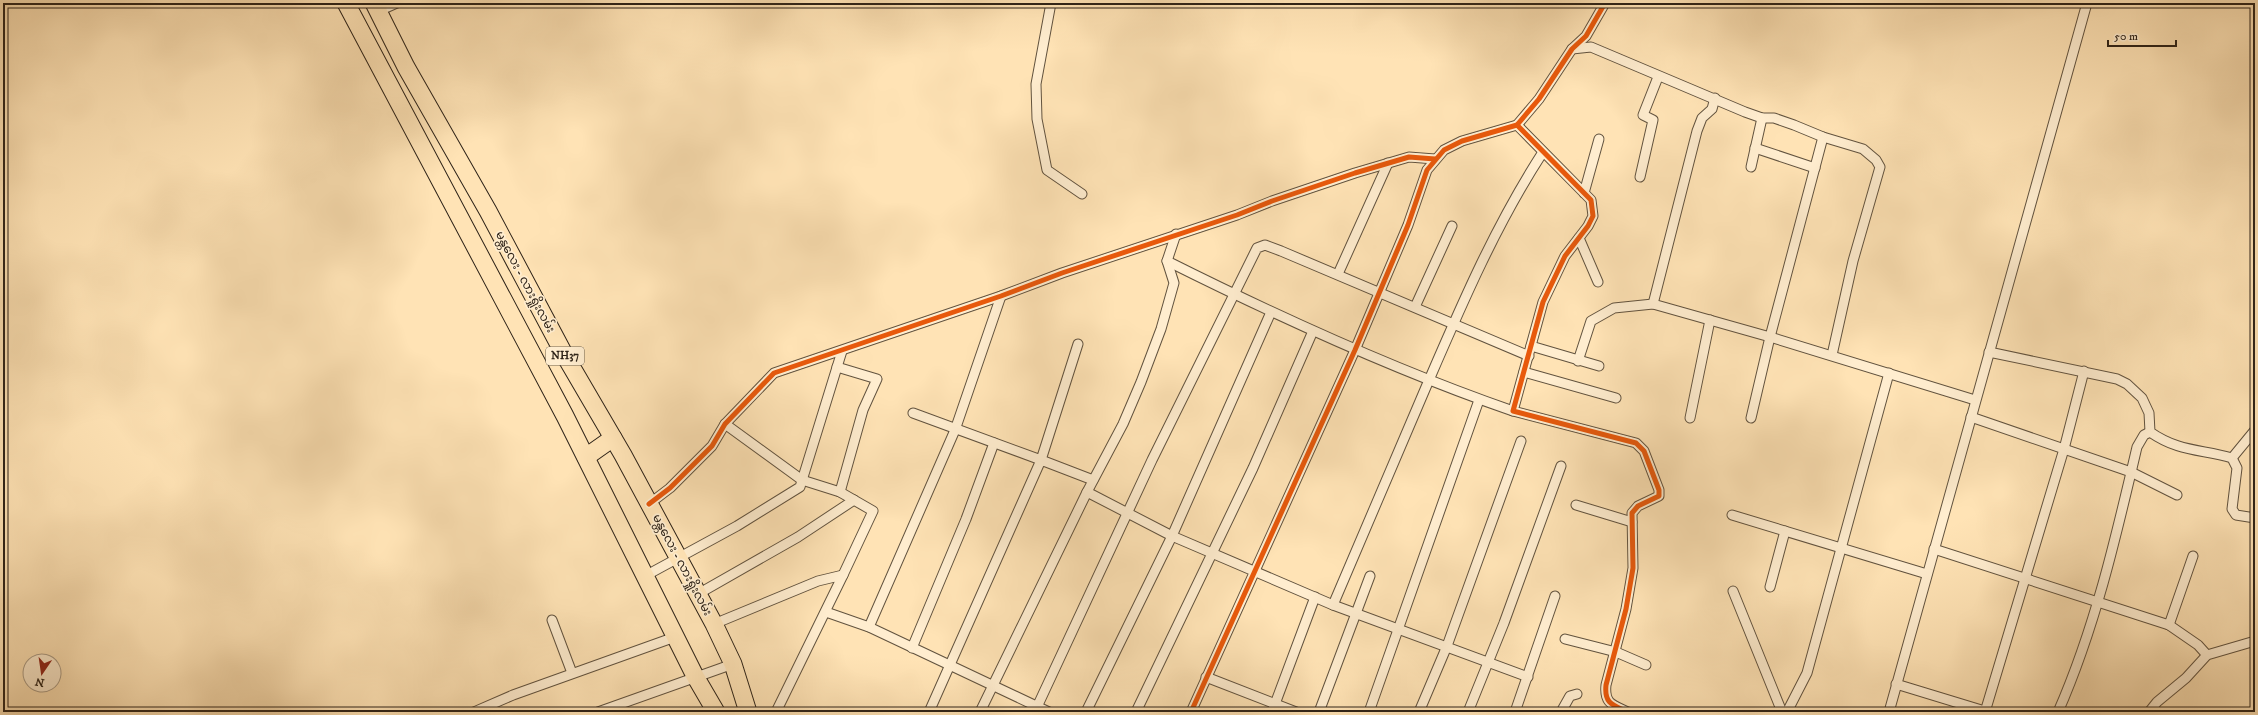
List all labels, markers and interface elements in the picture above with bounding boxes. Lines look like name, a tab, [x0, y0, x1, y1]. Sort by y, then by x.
scale bar	[2108, 22, 2176, 48]
text: 50 m	[2114, 29, 2138, 44]
street label: မန္တလေး - လားရှိုးလမ်း	[490, 228, 560, 336]
road number: NH37	[546, 347, 584, 365]
street label: မန္တလေး - လားရှိုးလမ်း	[647, 511, 717, 619]
north arrow	[22, 653, 62, 693]
text: N	[34, 674, 46, 690]

